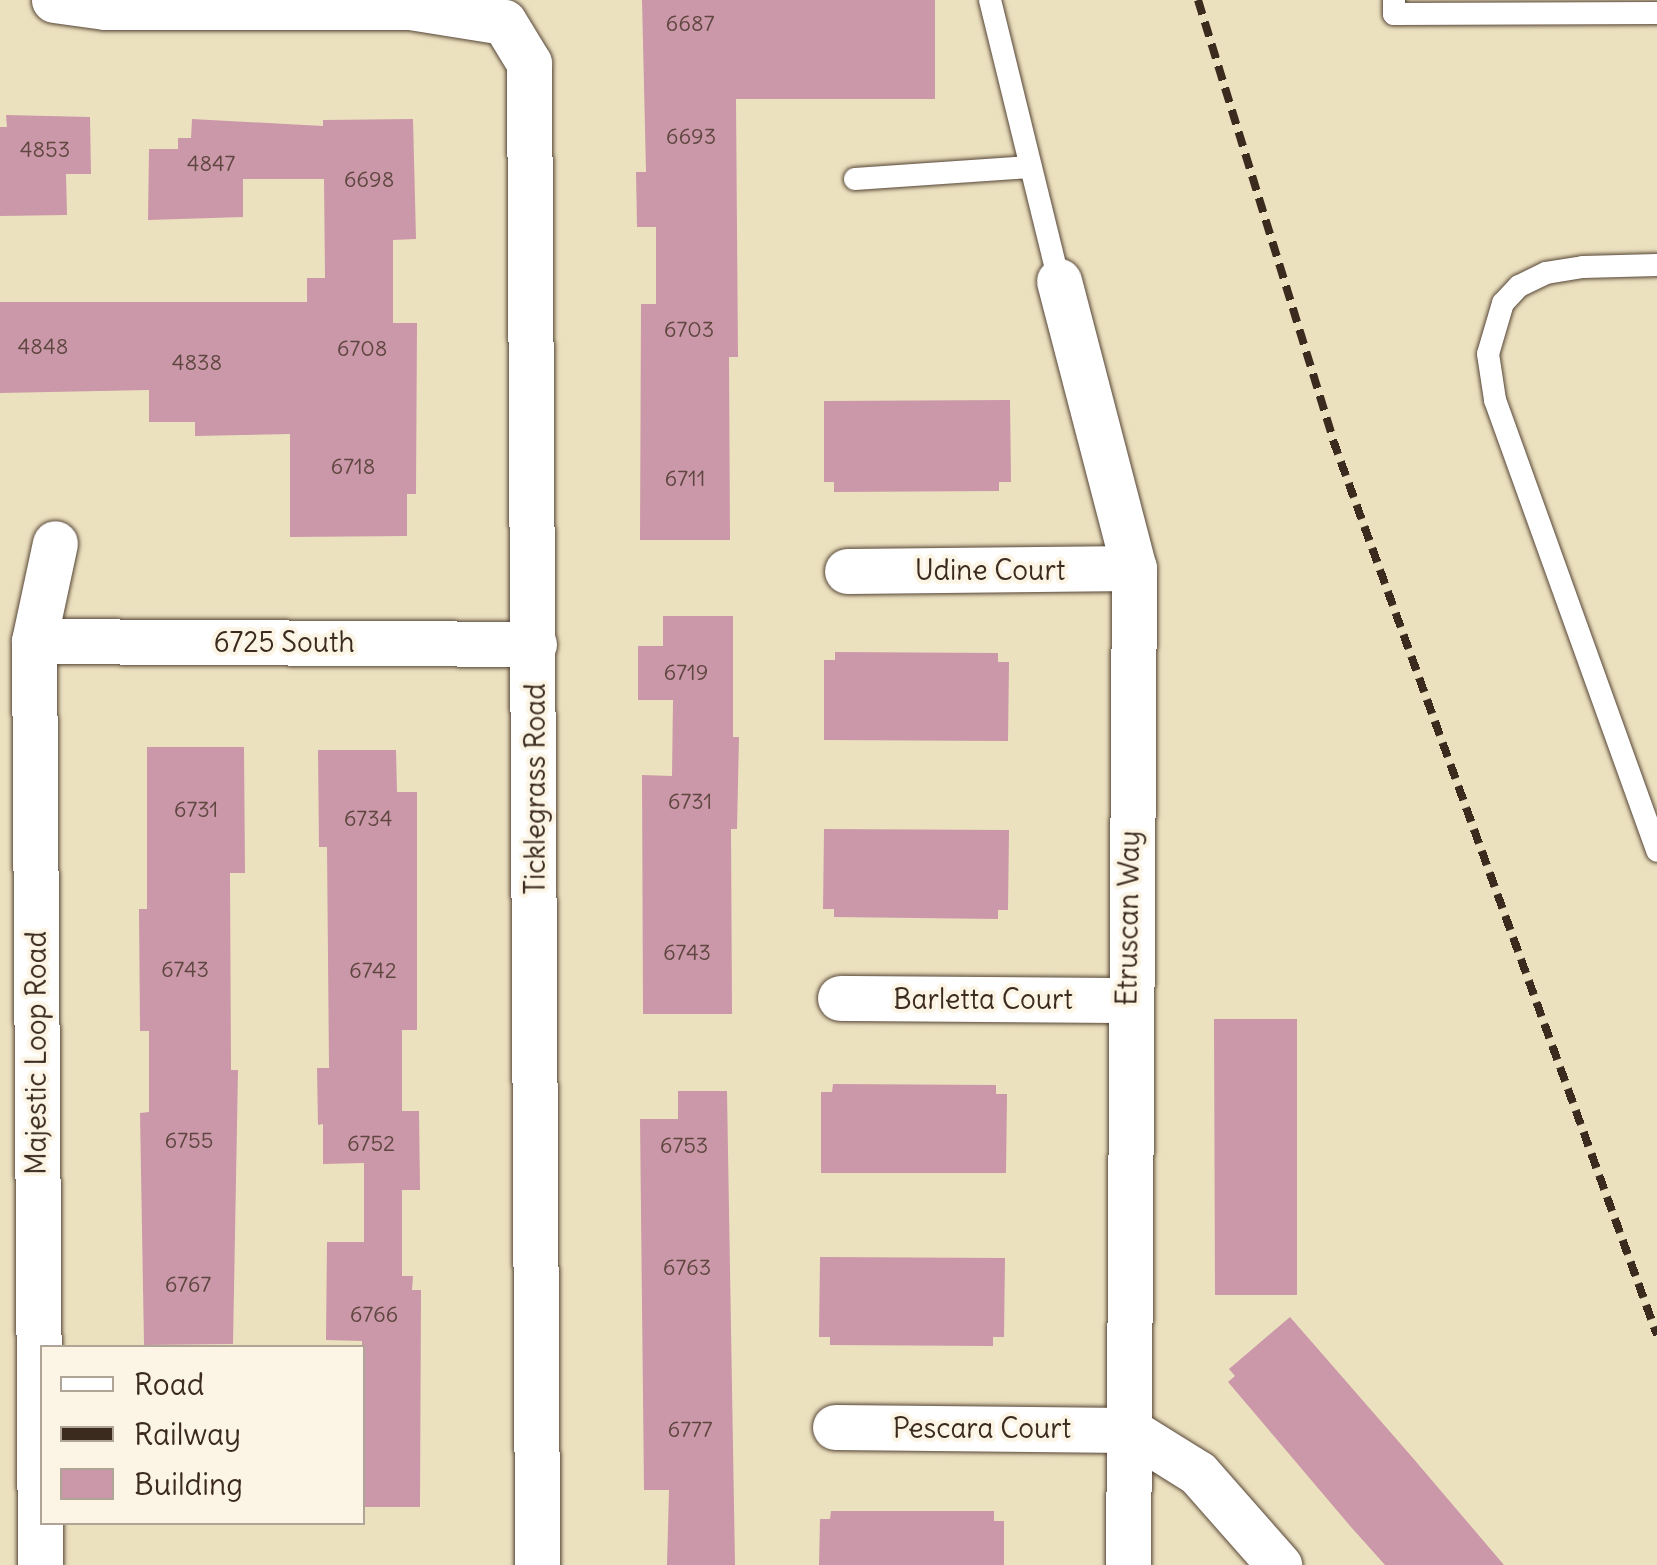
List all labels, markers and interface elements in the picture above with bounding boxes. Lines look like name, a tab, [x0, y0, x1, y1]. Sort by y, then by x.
house number: 6687	[666, 11, 714, 37]
house number: 6693	[666, 124, 716, 150]
house number: 4853	[20, 137, 70, 163]
house number: 4847	[187, 151, 235, 177]
house number: 6698	[344, 167, 394, 193]
house number: 6703	[664, 317, 714, 343]
house number: 4848	[18, 334, 68, 360]
house number: 6708	[337, 336, 387, 362]
house number: 4838	[172, 350, 222, 376]
house number: 6718	[331, 454, 375, 480]
house number: 6711	[665, 466, 705, 492]
street label: Udine Court	[915, 553, 1065, 587]
street label: 6725 South	[213, 625, 355, 659]
house number: 6719	[664, 660, 708, 686]
street label: Ticklegrass Road	[518, 683, 552, 895]
house number: 6731	[668, 789, 712, 815]
house number: 6731	[174, 797, 218, 823]
house number: 6734	[344, 806, 392, 832]
street label: Etruscan Way	[1110, 830, 1146, 1006]
street label: Majestic Loop Road	[19, 931, 53, 1175]
house number: 6743	[663, 940, 711, 966]
house number: 6743	[161, 957, 209, 983]
house number: 6742	[349, 958, 397, 984]
street label: Barletta Court	[893, 982, 1073, 1016]
house number: 6755	[165, 1128, 213, 1154]
house number: 6752	[347, 1131, 395, 1157]
house number: 6753	[660, 1133, 708, 1159]
house number: 6763	[663, 1255, 711, 1281]
house number: 6767	[165, 1272, 211, 1298]
house number: 6766	[350, 1302, 398, 1328]
legend	[40, 1345, 365, 1525]
text: Road	[134, 1365, 204, 1403]
street label: Pescara Court	[893, 1411, 1071, 1445]
text: Railway	[134, 1415, 241, 1453]
house number: 6777	[667, 1417, 713, 1443]
text: Building	[134, 1465, 243, 1503]

